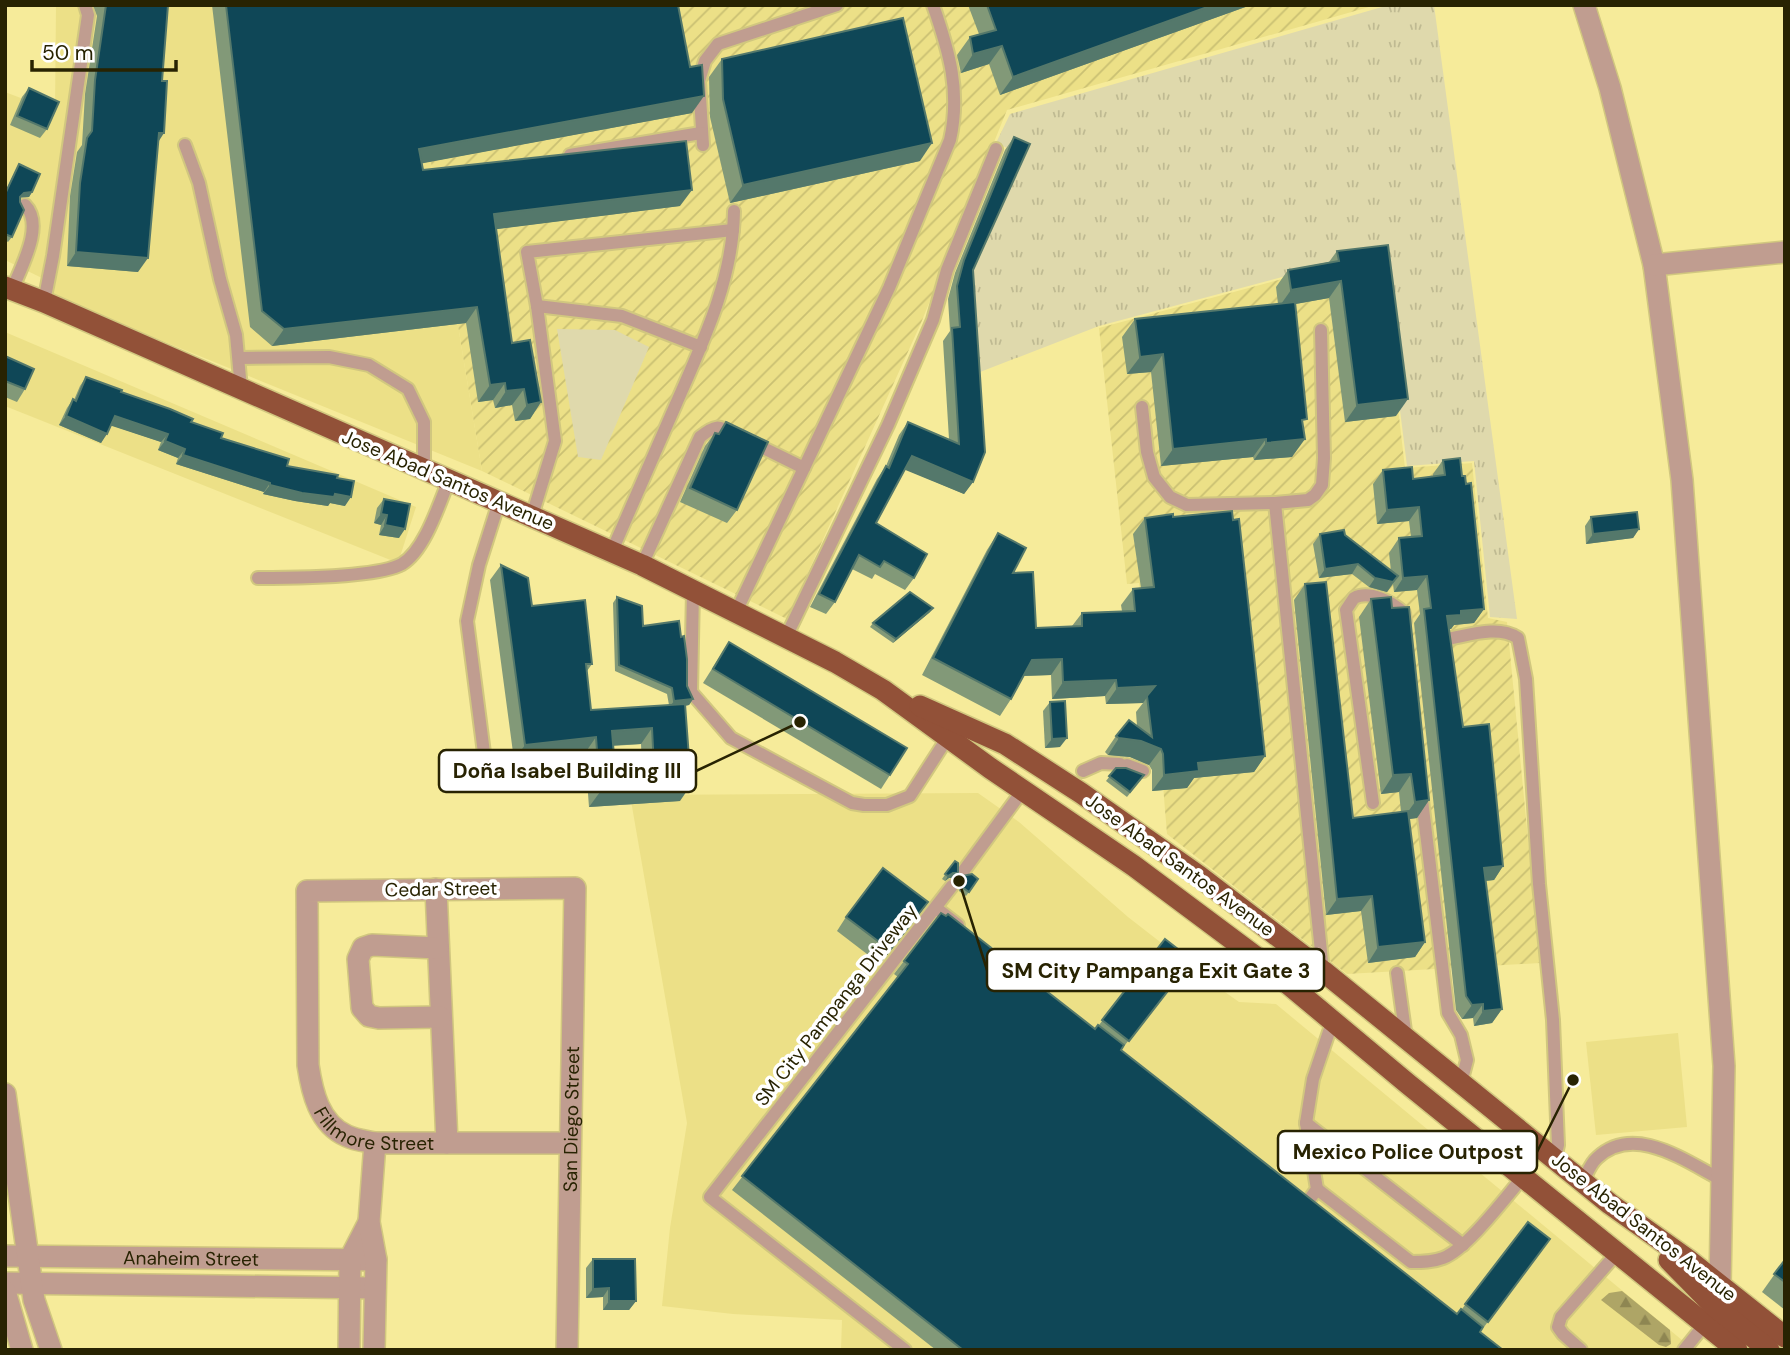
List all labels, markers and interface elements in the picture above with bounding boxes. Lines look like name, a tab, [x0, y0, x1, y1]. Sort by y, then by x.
scale bar	[32, 28, 175, 72]
text: 50 m	[42, 39, 93, 67]
street label: Jose Abad Santos Avenue	[338, 424, 558, 536]
callout: Doña Isabel Building III	[439, 750, 696, 792]
text: Doña Isabel Building III	[453, 757, 681, 785]
street label: Jose Abad Santos Avenue	[1080, 788, 1280, 942]
street label: Cedar Street	[384, 876, 498, 902]
street label: SM City Pampanga Driveway	[749, 899, 923, 1111]
callout: SM City Pampanga Exit Gate 3	[987, 949, 1324, 991]
text: SM City Pampanga Exit Gate 3	[1002, 957, 1310, 985]
street label: San Diego Street	[557, 1046, 585, 1192]
street label: Fillmore Street	[309, 1102, 434, 1156]
callout: Mexico Police Outpost	[1278, 1131, 1537, 1173]
text: Mexico Police Outpost	[1293, 1138, 1523, 1166]
street label: Jose Abad Santos Avenue	[1547, 1147, 1741, 1307]
street label: Anaheim Street	[123, 1245, 259, 1271]

